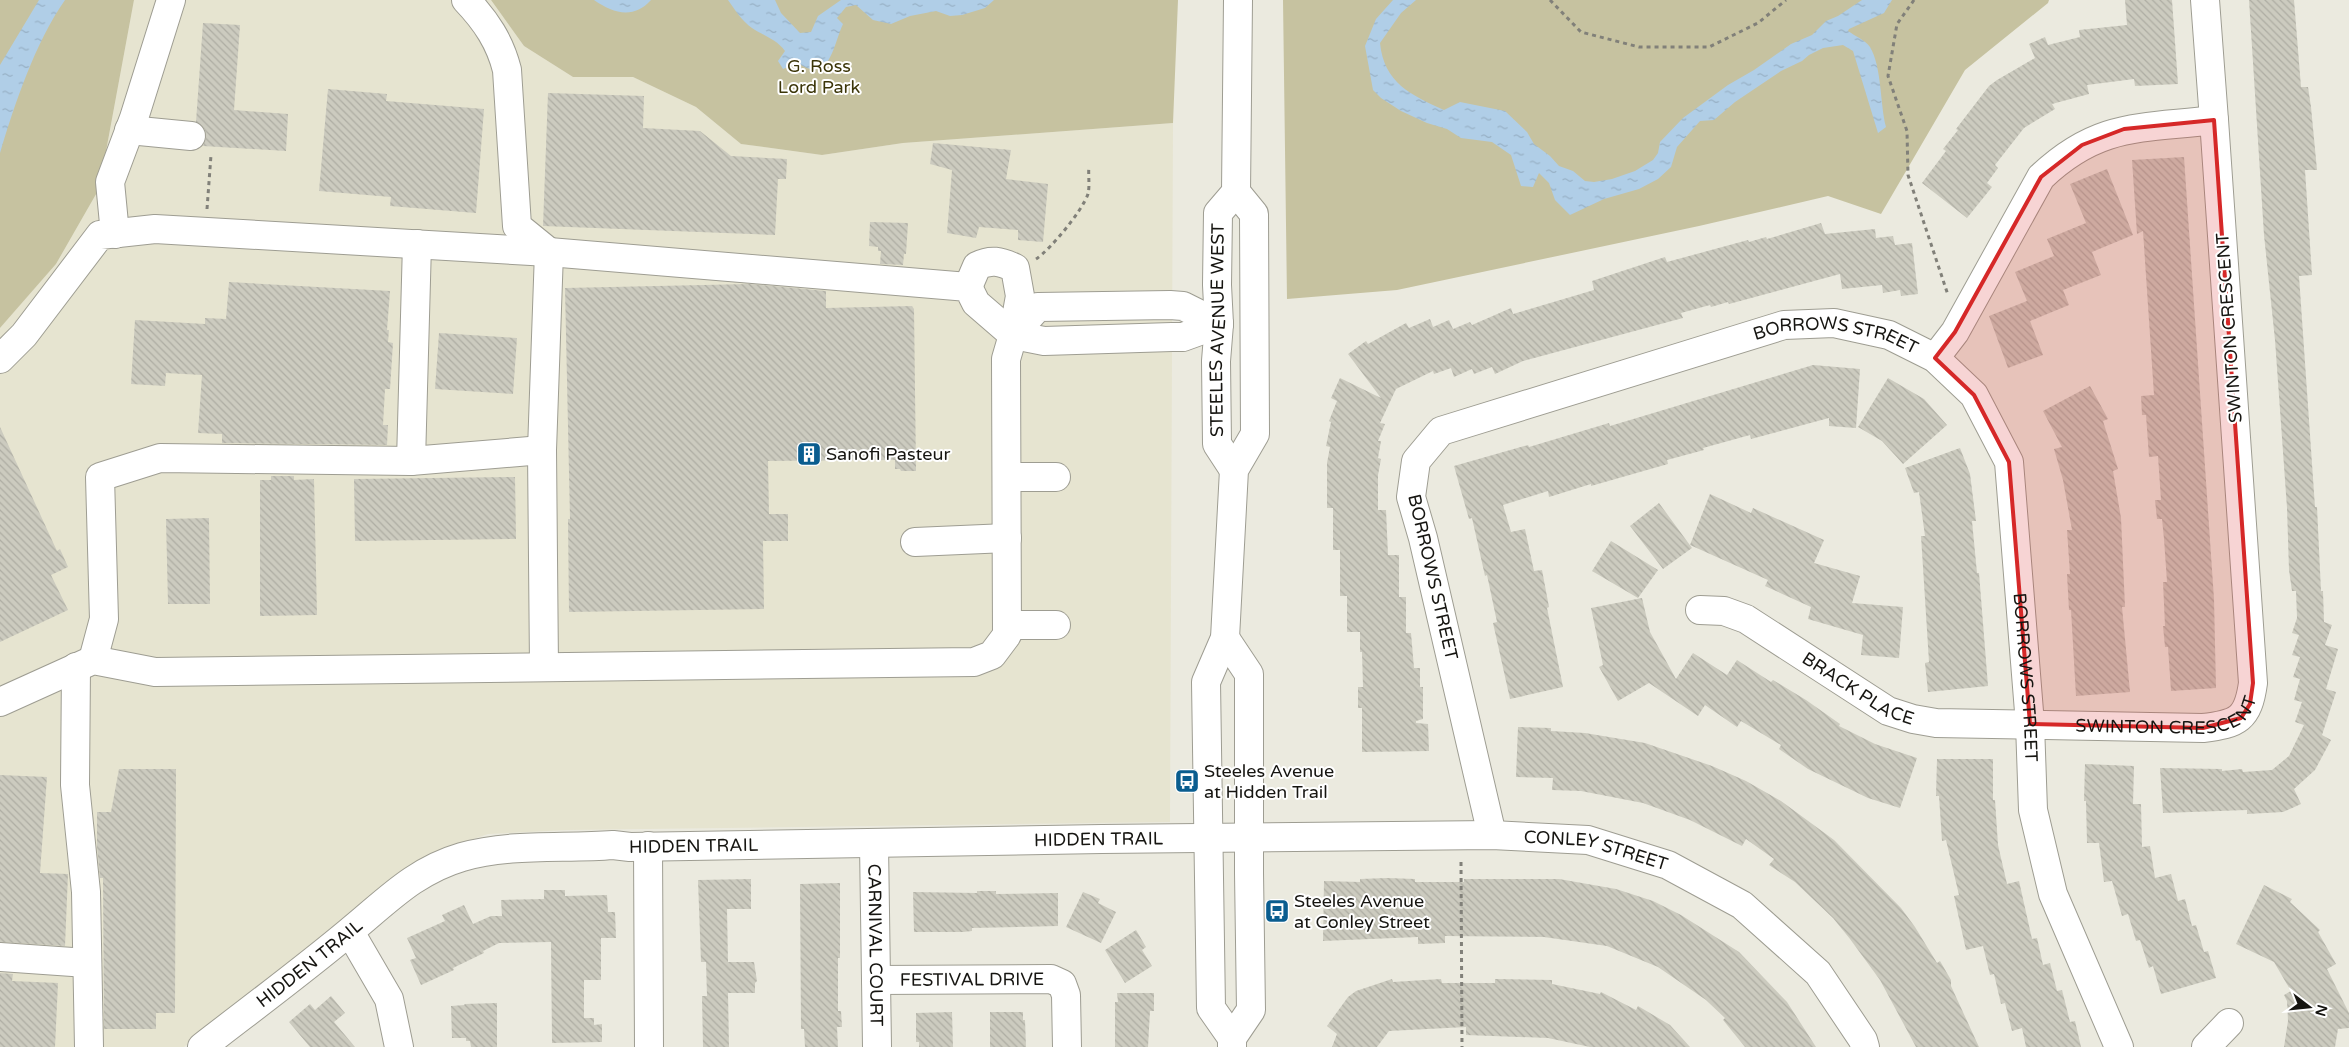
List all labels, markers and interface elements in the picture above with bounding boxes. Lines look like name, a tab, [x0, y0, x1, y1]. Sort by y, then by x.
park label: G. Ross Lord Park	[778, 55, 860, 98]
street label: STEELES AVENUE WEST	[1205, 223, 1230, 437]
street label: SWINTON CRESCENT	[2211, 232, 2247, 424]
street label: BORROWS STREET	[1750, 312, 1922, 359]
building icon: Sanofi Pasteur	[796, 441, 822, 467]
place label: Sanofi Pasteur	[826, 443, 950, 465]
street label: BORROWS STREET	[1403, 492, 1463, 662]
street label: BORROWS STREET	[2009, 592, 2042, 762]
street label: BRACK PLACE	[1798, 647, 1917, 730]
street label: SWINTON CRESCENT	[2075, 693, 2261, 739]
place label: Steeles Avenue at Hidden Trail	[1204, 760, 1334, 803]
bus stop icon: Steeles Avenue at Hidden Trail	[1174, 768, 1200, 794]
street label: CONLEY STREET	[1523, 826, 1671, 875]
street label: HIDDEN TRAIL	[1034, 827, 1164, 851]
street label: HIDDEN TRAIL	[629, 834, 759, 858]
street label: CARNIVAL COURT	[863, 863, 888, 1027]
place label: Steeles Avenue at Conley Street	[1294, 890, 1430, 933]
bus stop icon: Steeles Avenue at Conley Street	[1264, 898, 1290, 924]
street label: HIDDEN TRAIL	[252, 914, 367, 1012]
street label: FESTIVAL DRIVE	[900, 968, 1044, 991]
north arrow	[2284, 982, 2334, 1032]
text: N	[2311, 1003, 2331, 1018]

